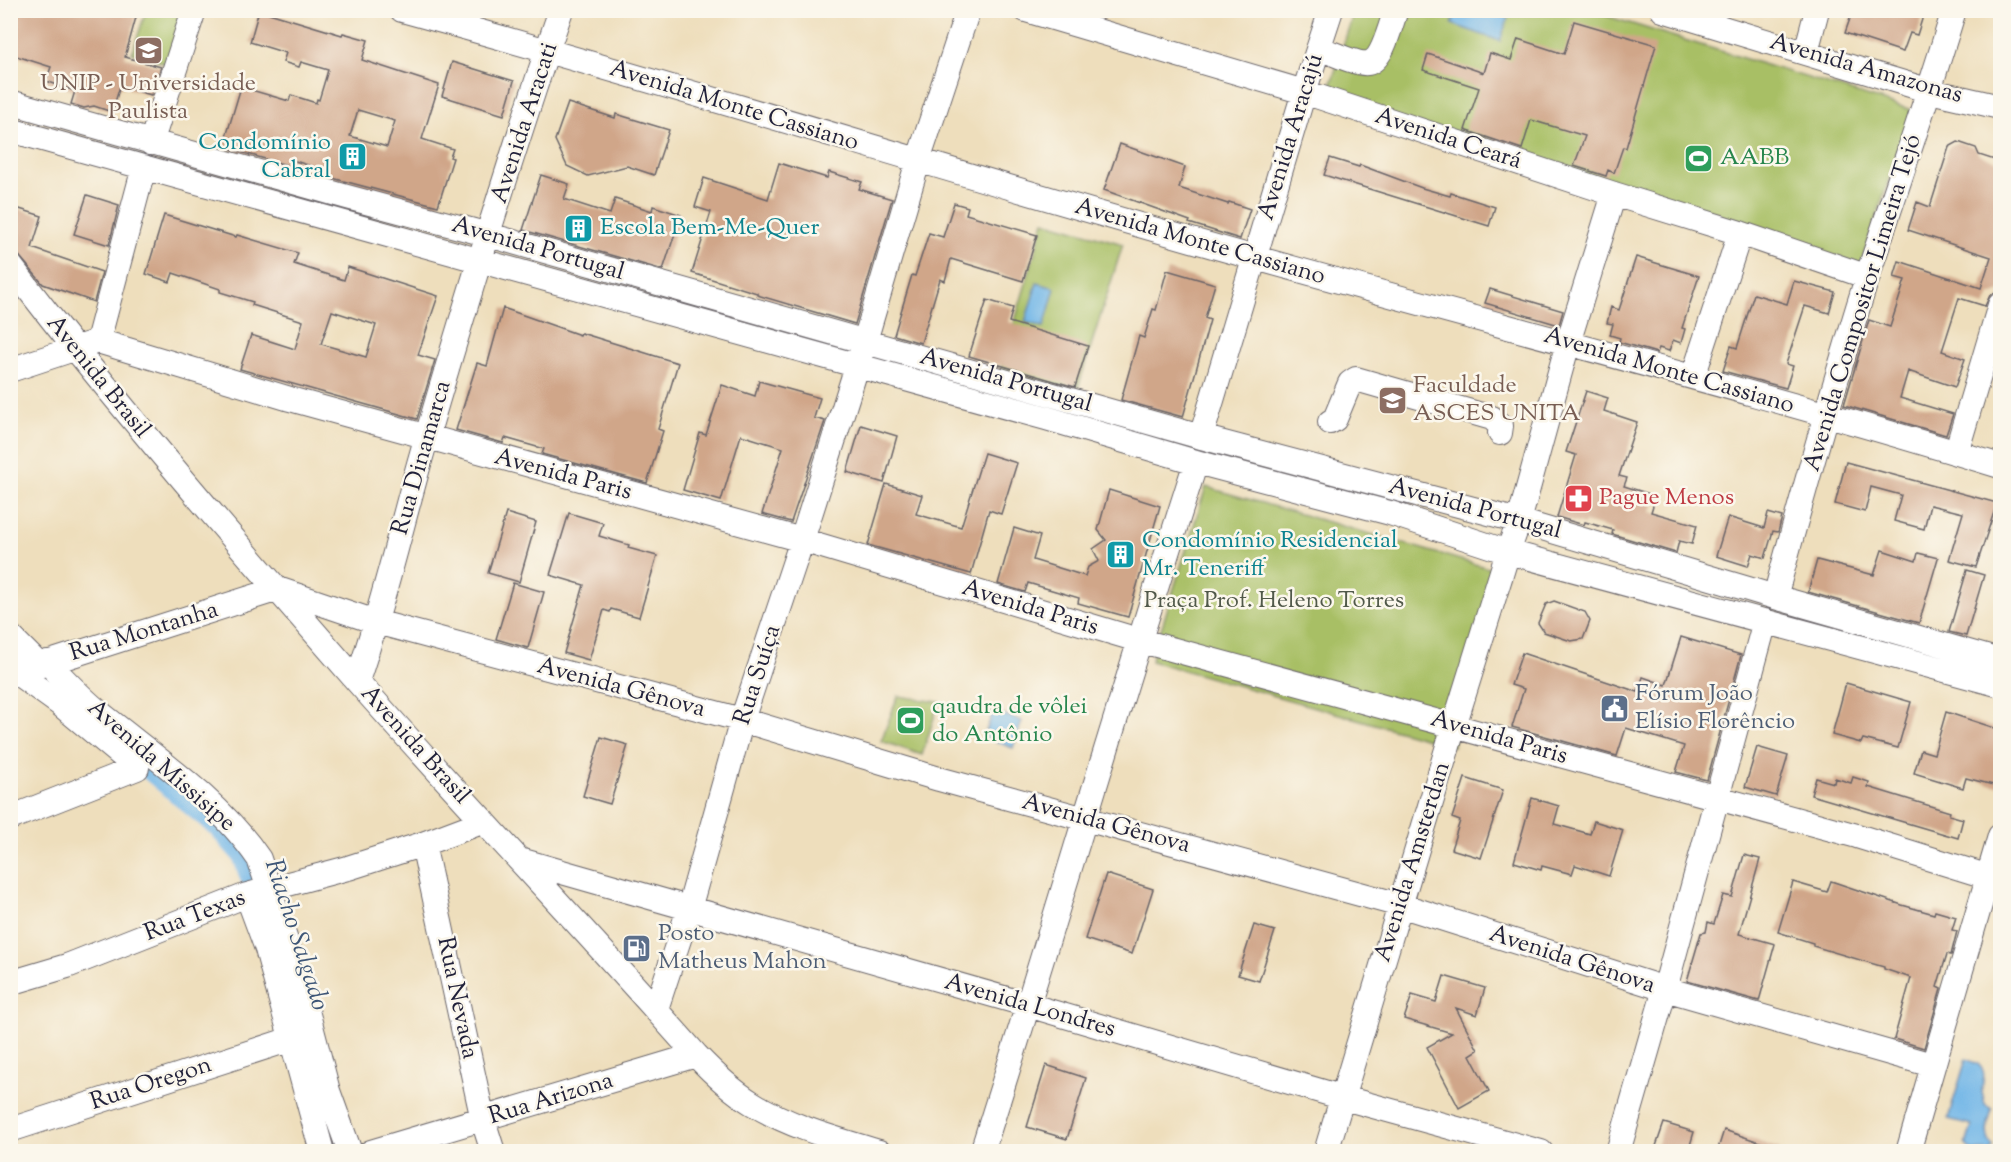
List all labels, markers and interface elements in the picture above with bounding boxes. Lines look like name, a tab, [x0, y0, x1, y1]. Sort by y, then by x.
street label: Avenida Amazonas	[1766, 25, 1966, 113]
school or university icon: UNIP - Universidade Paulista	[132, 35, 164, 67]
street label: Avenida Aracati	[483, 38, 567, 208]
street label: Avenida Aracajú	[1249, 49, 1333, 225]
street label: Avenida Monte Cassiano	[605, 52, 863, 160]
place label: UNIP - Universidade Paulista	[40, 67, 256, 129]
street label: Avenida Ceará	[1370, 99, 1526, 179]
place label: Condomínio Cabral	[198, 126, 331, 188]
street label: Avenida Compositor Limeira Tejó	[1795, 130, 1931, 476]
building icon: Condomínio Cabral	[336, 141, 368, 173]
place label: AABB	[1720, 141, 1789, 175]
sports icon: AABB	[1683, 142, 1715, 174]
street label: Avenida Monte Cassiano	[1071, 190, 1329, 294]
street label: Avenida Portugal	[448, 208, 629, 290]
place label: Escola Bem-Me-Quer	[600, 211, 820, 245]
building icon: Escola Bem-Me-Quer	[563, 212, 595, 244]
street label: Avenida Brasil	[38, 308, 159, 446]
street label: Avenida Monte Cassiano	[1540, 319, 1798, 423]
street label: Avenida Portugal	[916, 340, 1097, 422]
place label: Faculdade ASCES UNITA	[1413, 369, 1581, 431]
street label: Rua Dinamarca	[384, 377, 460, 539]
school or university icon: Faculdade ASCES UNITA	[1376, 384, 1408, 416]
street label: Avenida Paris	[490, 440, 636, 510]
street label: Avenida Portugal	[1385, 470, 1566, 549]
place label: Pague Menos	[1599, 481, 1734, 515]
pharmacy icon: Pague Menos	[1562, 482, 1594, 514]
place label: Condomínio Residencial Mr. Teneriff	[1142, 524, 1398, 586]
building icon: Condomínio Residencial Mr. Teneriff	[1105, 539, 1137, 571]
street label: Avenida Paris	[958, 571, 1102, 645]
park label: Praça Prof. Heleno Torres	[1144, 584, 1404, 618]
street label: Rua Montanha	[65, 593, 223, 671]
street label: Rua Suíça	[726, 621, 790, 729]
street label: Avenida Gênova	[533, 649, 709, 727]
place label: Fórum João Elísio Florêncio	[1635, 677, 1795, 739]
street label: Avenida Brasil	[352, 678, 478, 812]
place label: qaudra de vôlei do Antônio	[932, 690, 1088, 752]
street label: Avenida Missisipe	[79, 692, 243, 840]
public building icon: Fórum João Elísio Florêncio	[1598, 692, 1630, 724]
street label: Avenida Paris	[1427, 702, 1571, 774]
sports icon: qaudra de vôlei do Antônio	[895, 705, 927, 737]
street label: Avenida Amsterdan	[1366, 758, 1460, 966]
street label: Avenida Gênova	[1018, 785, 1194, 863]
water label: Riacho Salgado	[254, 854, 338, 1016]
street label: Rua Texas	[139, 881, 251, 951]
place label: Posto Matheus Mahon	[658, 917, 827, 979]
street label: Avenida Gênova	[1485, 917, 1659, 1003]
fuel station icon: Posto Matheus Mahon	[621, 932, 653, 964]
street label: Rua Nevada	[427, 934, 487, 1062]
street label: Avenida Londres	[941, 965, 1119, 1047]
street label: Rua Oregon	[86, 1048, 216, 1120]
street label: Rua Arizona	[484, 1064, 618, 1134]

